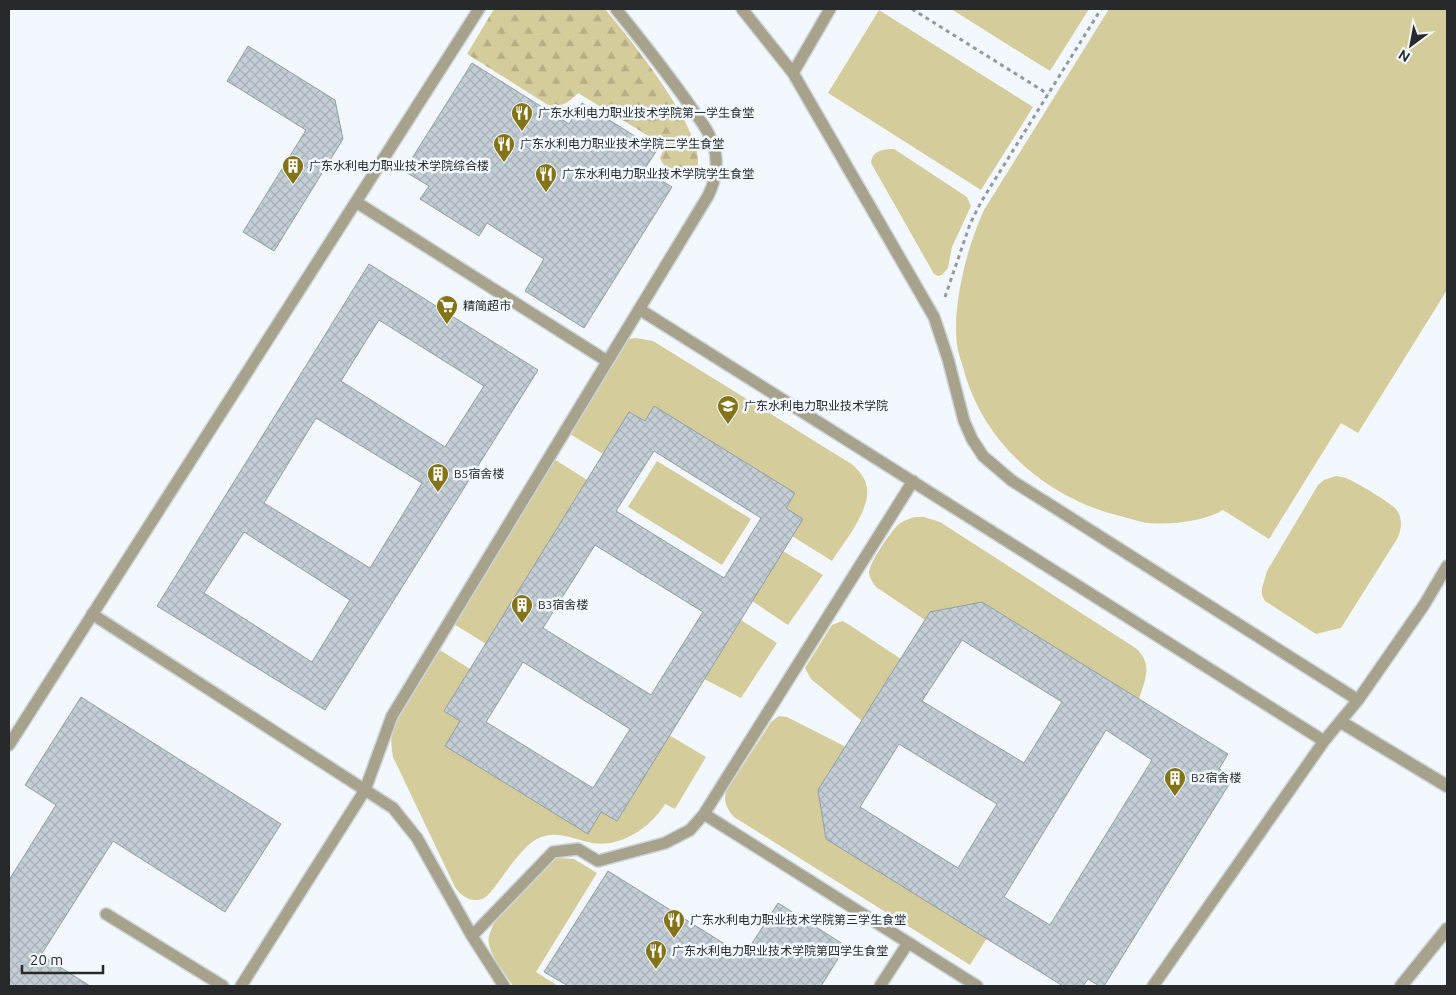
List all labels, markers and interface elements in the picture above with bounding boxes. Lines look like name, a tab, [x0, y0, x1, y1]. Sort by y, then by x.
north arrow	[1386, 20, 1436, 70]
text: N	[1395, 46, 1413, 66]
restaurant icon: 广东水利电力职业技术学院第一学生食堂	[510, 101, 534, 132]
place label: 广东水利电力职业技术学院第一学生食堂	[538, 106, 754, 119]
restaurant icon: 广东水利电力职业技术学院二学生食堂	[492, 132, 516, 163]
place label: 广东水利电力职业技术学院二学生食堂	[520, 137, 724, 150]
building icon: 广东水利电力职业技术学院综合楼	[281, 154, 305, 185]
place label: 广东水利电力职业技术学院综合楼	[309, 159, 489, 172]
restaurant icon: 广东水利电力职业技术学院学生食堂	[534, 162, 558, 193]
place label: 广东水利电力职业技术学院学生食堂	[562, 167, 754, 180]
supermarket icon: 精简超市	[435, 294, 459, 325]
place label: 精简超市	[463, 299, 511, 312]
school or university icon: 广东水利电力职业技术学院	[716, 394, 740, 425]
place label: 广东水利电力职业技术学院	[744, 399, 888, 412]
building icon: B5宿舍楼	[426, 462, 450, 493]
place label: B5宿舍楼	[454, 467, 504, 480]
building icon: B3宿舍楼	[510, 593, 534, 624]
place label: B3宿舍楼	[538, 598, 588, 611]
building icon: B2宿舍楼	[1163, 766, 1187, 797]
place label: B2宿舍楼	[1191, 771, 1241, 784]
restaurant icon: 广东水利电力职业技术学院第三学生食堂	[662, 908, 686, 939]
place label: 广东水利电力职业技术学院第三学生食堂	[690, 913, 906, 926]
restaurant icon: 广东水利电力职业技术学院第四学生食堂	[644, 939, 668, 970]
scale bar	[22, 942, 104, 974]
place label: 广东水利电力职业技术学院第四学生食堂	[672, 944, 888, 957]
text: 20 m	[30, 951, 63, 968]

